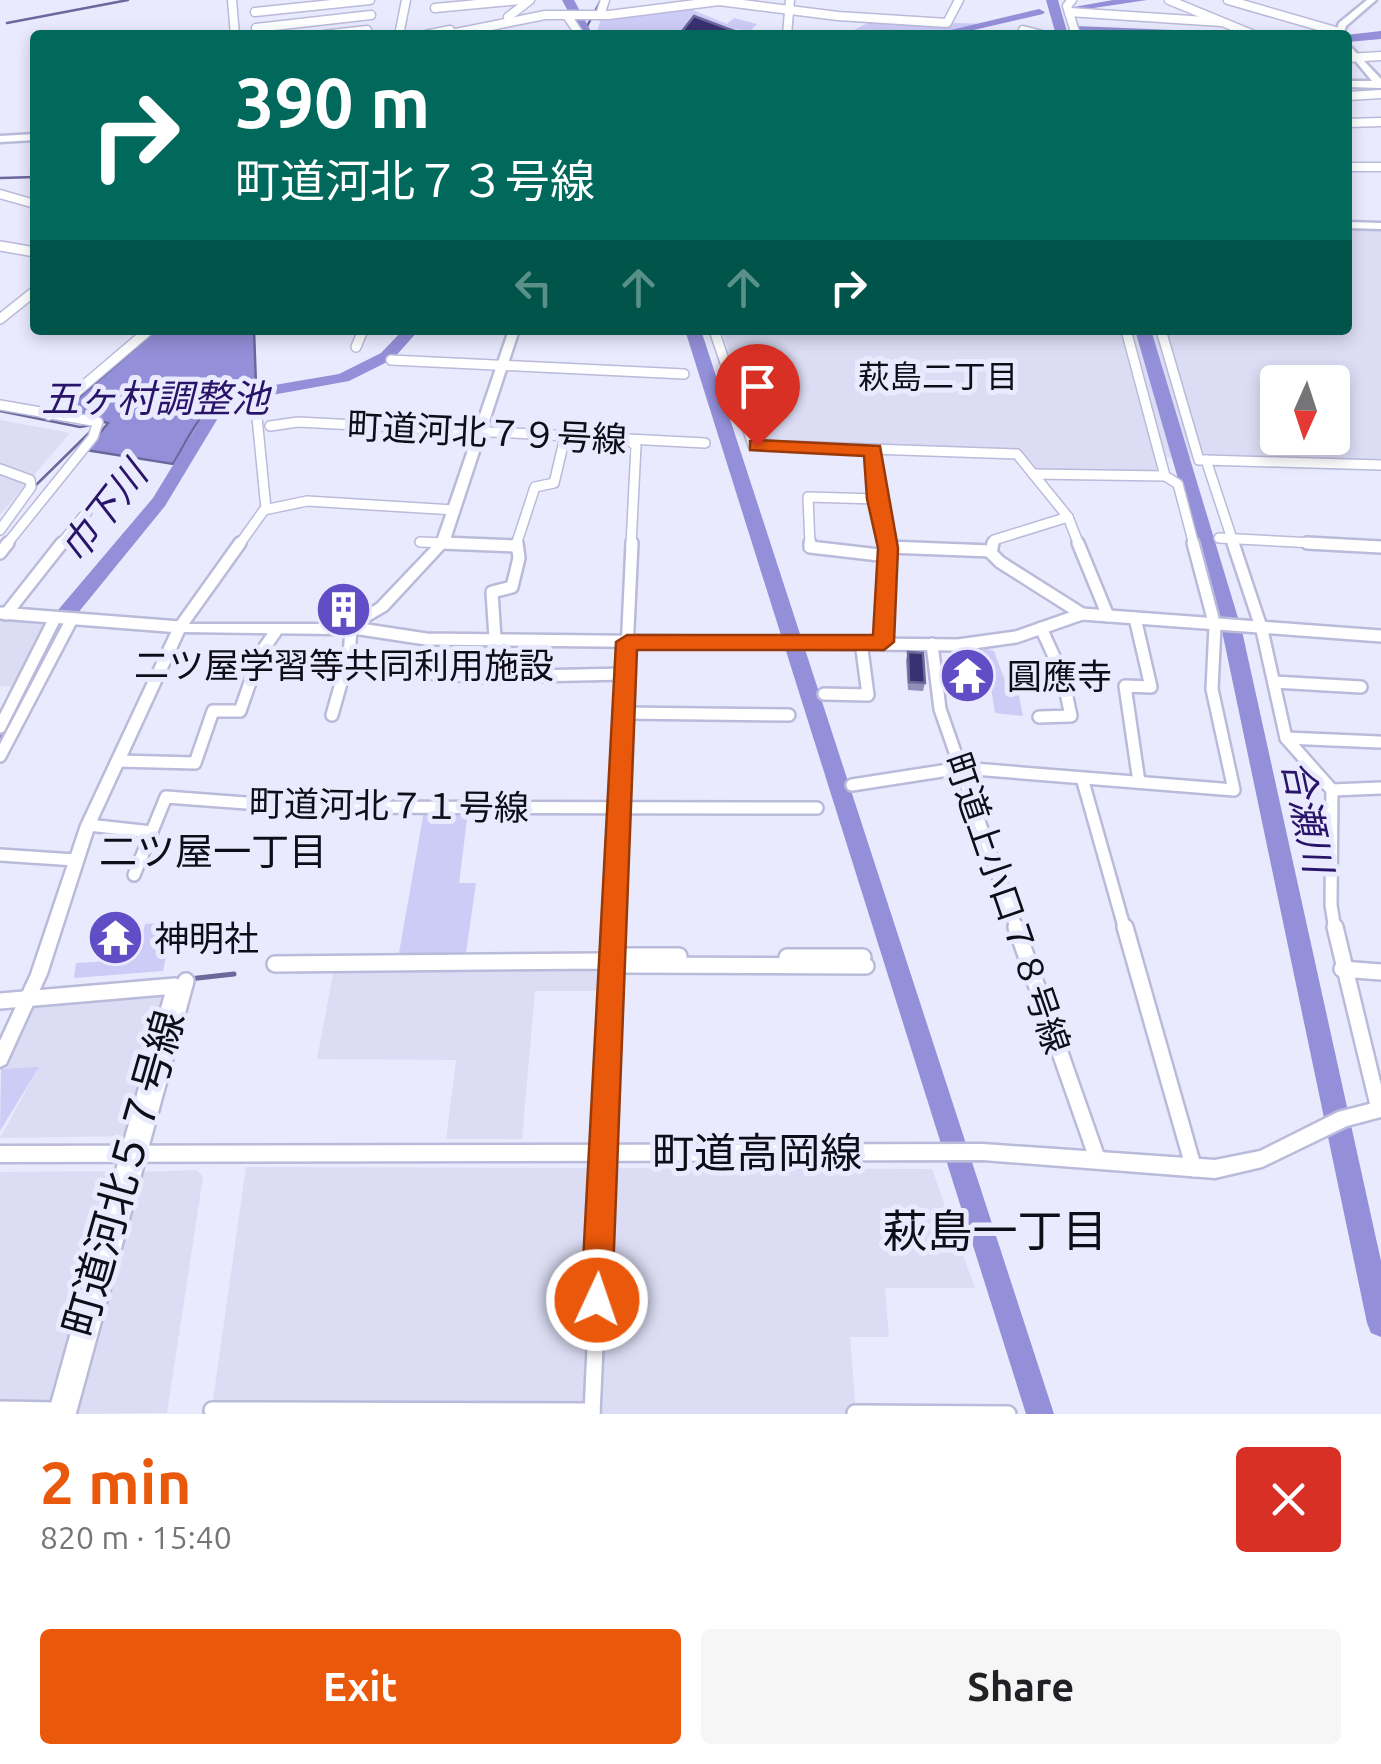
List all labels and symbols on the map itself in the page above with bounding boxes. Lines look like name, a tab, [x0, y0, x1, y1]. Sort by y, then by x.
pin	[715, 344, 800, 447]
district label: 萩島二丁目	[858, 358, 1018, 394]
north arrow	[1260, 365, 1350, 455]
water label: 五ヶ村調整池	[41, 377, 273, 419]
street label: 町道河北７９号線	[346, 405, 628, 459]
water label: 巾下川	[51, 450, 157, 569]
building icon: 二ツ屋学習等共同利用施設	[314, 579, 374, 639]
place label: 二ツ屋学習等共同利用施設	[134, 645, 554, 685]
temple icon: 圓應寺	[938, 646, 998, 706]
place label: 圓應寺	[1007, 656, 1112, 696]
street label: 町道上小口７８号線	[938, 748, 1078, 1058]
water label: 合瀬川	[1276, 756, 1341, 880]
street label: 町道河北７１号線	[249, 783, 529, 827]
district label: 二ツ屋一丁目	[99, 830, 327, 872]
temple icon: 神明社	[85, 908, 145, 968]
place label: 神明社	[154, 918, 259, 958]
street label: 町道河北５７号線	[54, 1005, 192, 1341]
street label: 町道高岡線	[652, 1129, 862, 1176]
district label: 萩島一丁目	[882, 1205, 1108, 1256]
position arrow	[545, 1248, 649, 1352]

